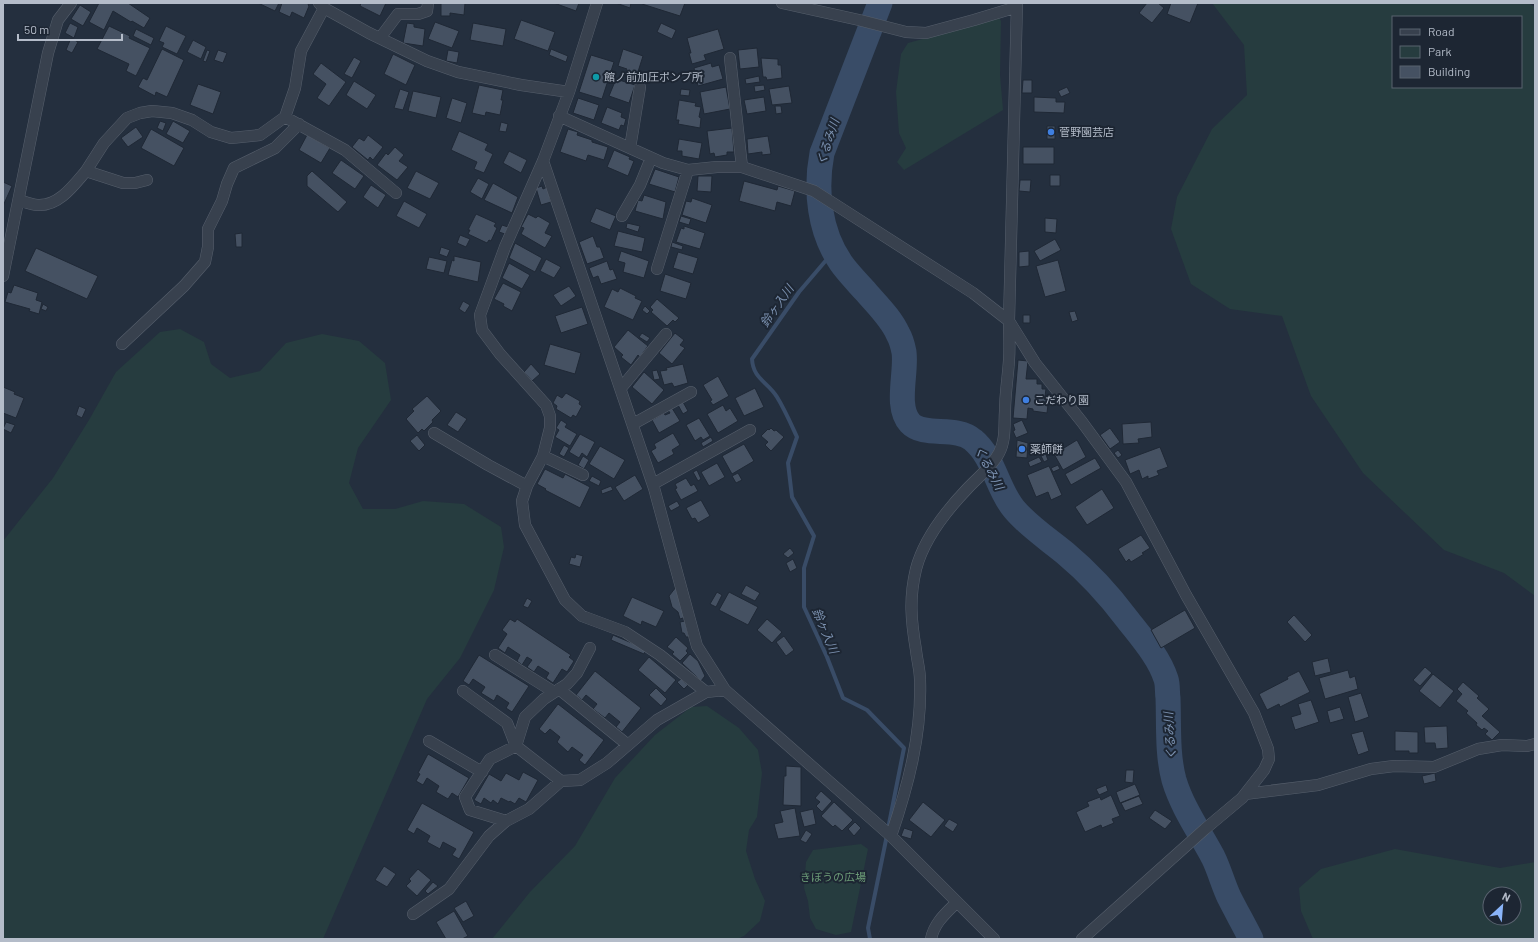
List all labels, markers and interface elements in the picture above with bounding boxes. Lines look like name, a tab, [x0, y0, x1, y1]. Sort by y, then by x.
scale bar	[18, 16, 122, 42]
legend	[1392, 16, 1522, 88]
text: 50 m	[24, 22, 49, 36]
text: Road	[1428, 24, 1455, 38]
text: Park	[1428, 44, 1452, 58]
text: Building	[1428, 64, 1470, 78]
place label: 館ノ前加圧ポンプ所	[604, 70, 704, 83]
marker: 館ノ前加圧ポンプ所	[591, 72, 601, 82]
water label: くるみ川	[813, 115, 842, 167]
place label: 菅野園芸店	[1059, 125, 1114, 138]
marker: 菅野園芸店	[1046, 127, 1056, 137]
water label: 鈴ヶ入川	[757, 280, 797, 329]
place label: こだわり園	[1034, 393, 1089, 406]
marker: こだわり園	[1021, 395, 1031, 405]
place label: 薬師餅	[1030, 442, 1063, 455]
water label: くるみ川	[972, 443, 1008, 494]
marker: 薬師餅	[1017, 444, 1027, 454]
water label: 鈴ヶ入川	[810, 606, 843, 657]
water label: くるみ川	[1160, 710, 1178, 760]
park label: きぼうの広場	[800, 870, 866, 883]
north arrow	[1482, 886, 1522, 926]
text: N	[1500, 889, 1513, 904]

